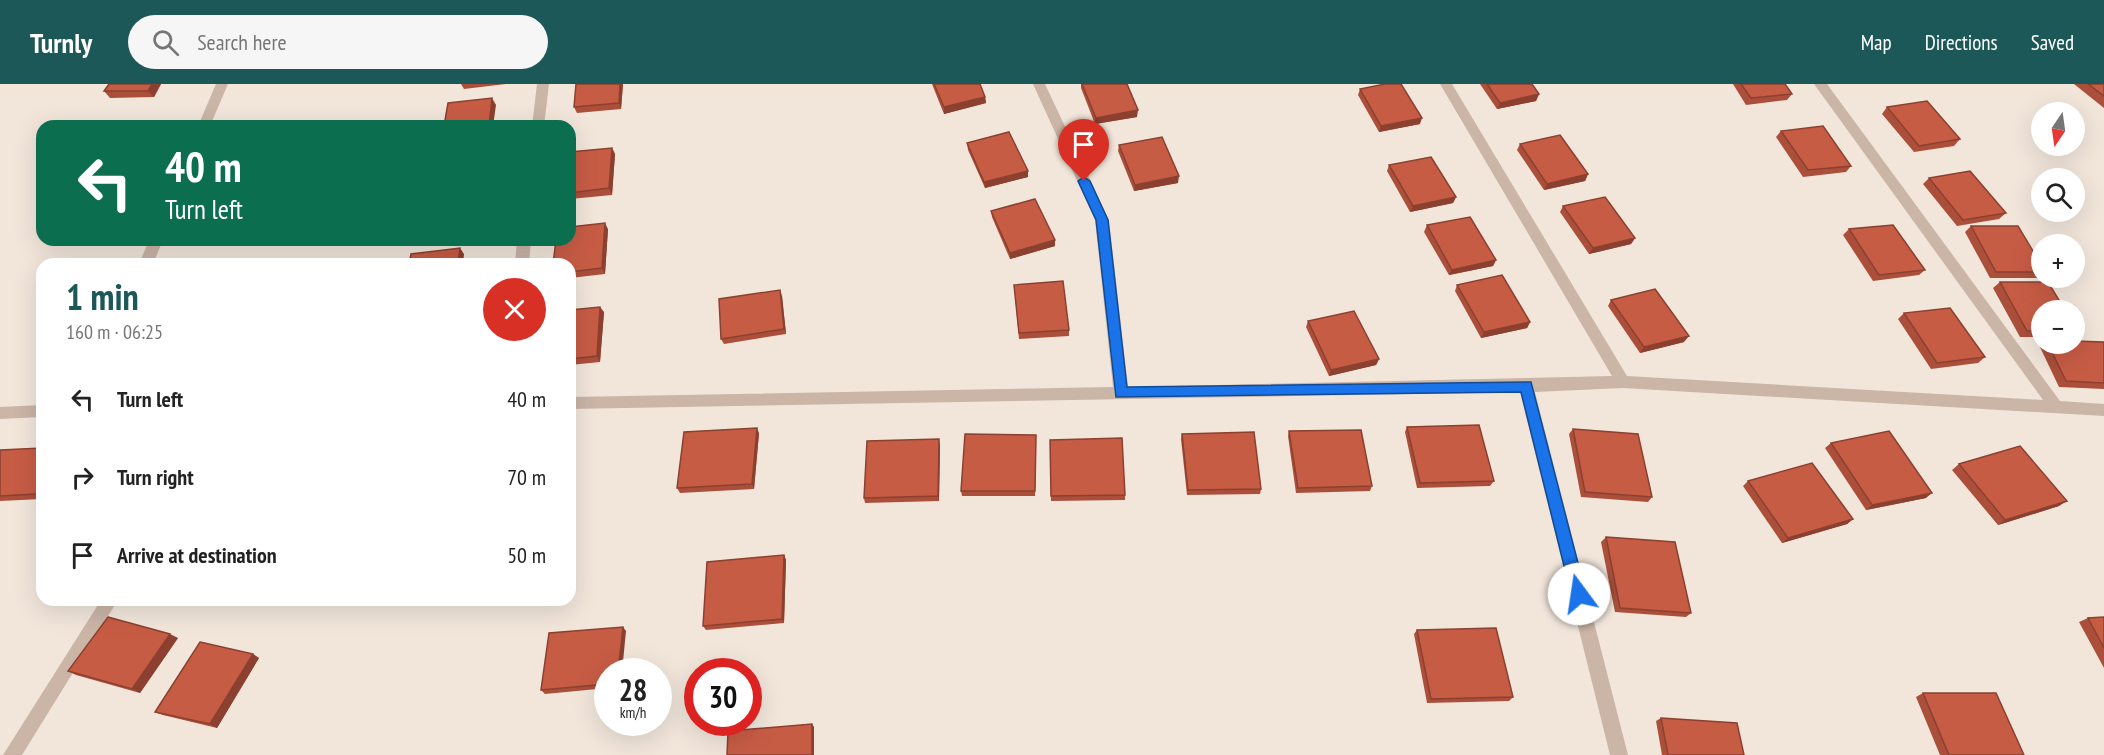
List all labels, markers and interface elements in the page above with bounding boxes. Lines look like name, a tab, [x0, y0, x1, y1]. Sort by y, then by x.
search box	[128, 15, 548, 69]
text: Turnly	[30, 24, 92, 61]
icon: search	[149, 26, 182, 59]
text: Search here	[197, 28, 287, 56]
text: Map	[1861, 29, 1892, 56]
text: Directions	[1925, 29, 1998, 56]
text: Saved	[2031, 29, 2074, 56]
north arrow	[2031, 102, 2085, 156]
map controls	[2031, 102, 2085, 354]
pin	[1058, 119, 1109, 181]
icon: arrive	[1067, 128, 1100, 161]
text: 40 m	[165, 139, 242, 194]
icon: left	[66, 144, 144, 222]
button: search	[2031, 168, 2085, 222]
text: Turn left	[165, 192, 243, 226]
button: +	[2031, 234, 2085, 288]
text: 1 min	[66, 273, 139, 320]
button: close	[483, 278, 546, 341]
button: −	[2031, 300, 2085, 354]
text: 160 m · 06:25	[66, 319, 163, 345]
icon: left	[66, 383, 99, 416]
text: Turn left	[117, 385, 183, 413]
text: 40 m	[507, 385, 546, 413]
icon: right	[66, 461, 99, 494]
text: Turn right	[117, 463, 194, 491]
text: 70 m	[507, 463, 546, 491]
icon: arrive	[66, 539, 99, 572]
text: Arrive at destination	[117, 541, 277, 569]
text: 50 m	[507, 541, 546, 569]
position arrow	[1547, 562, 1611, 626]
speed limit sign: 30	[684, 658, 762, 736]
text: 28	[619, 670, 647, 709]
text: km/h	[620, 703, 646, 722]

